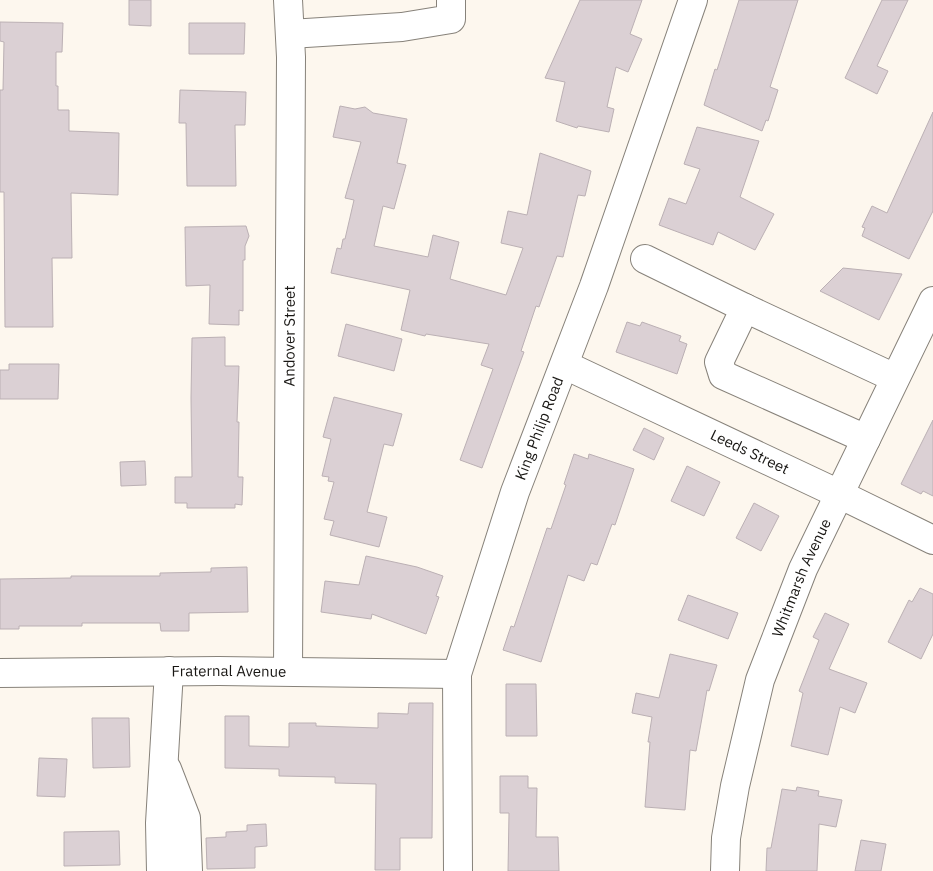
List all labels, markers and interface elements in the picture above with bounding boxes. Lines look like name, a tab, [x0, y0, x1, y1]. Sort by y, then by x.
street label: Andover Street	[279, 286, 299, 387]
street label: King Philip Road	[510, 374, 567, 483]
street label: Leeds Street	[707, 425, 792, 478]
street label: Whitmarsh Avenue	[768, 515, 835, 640]
street label: Fraternal Avenue	[171, 661, 287, 681]

